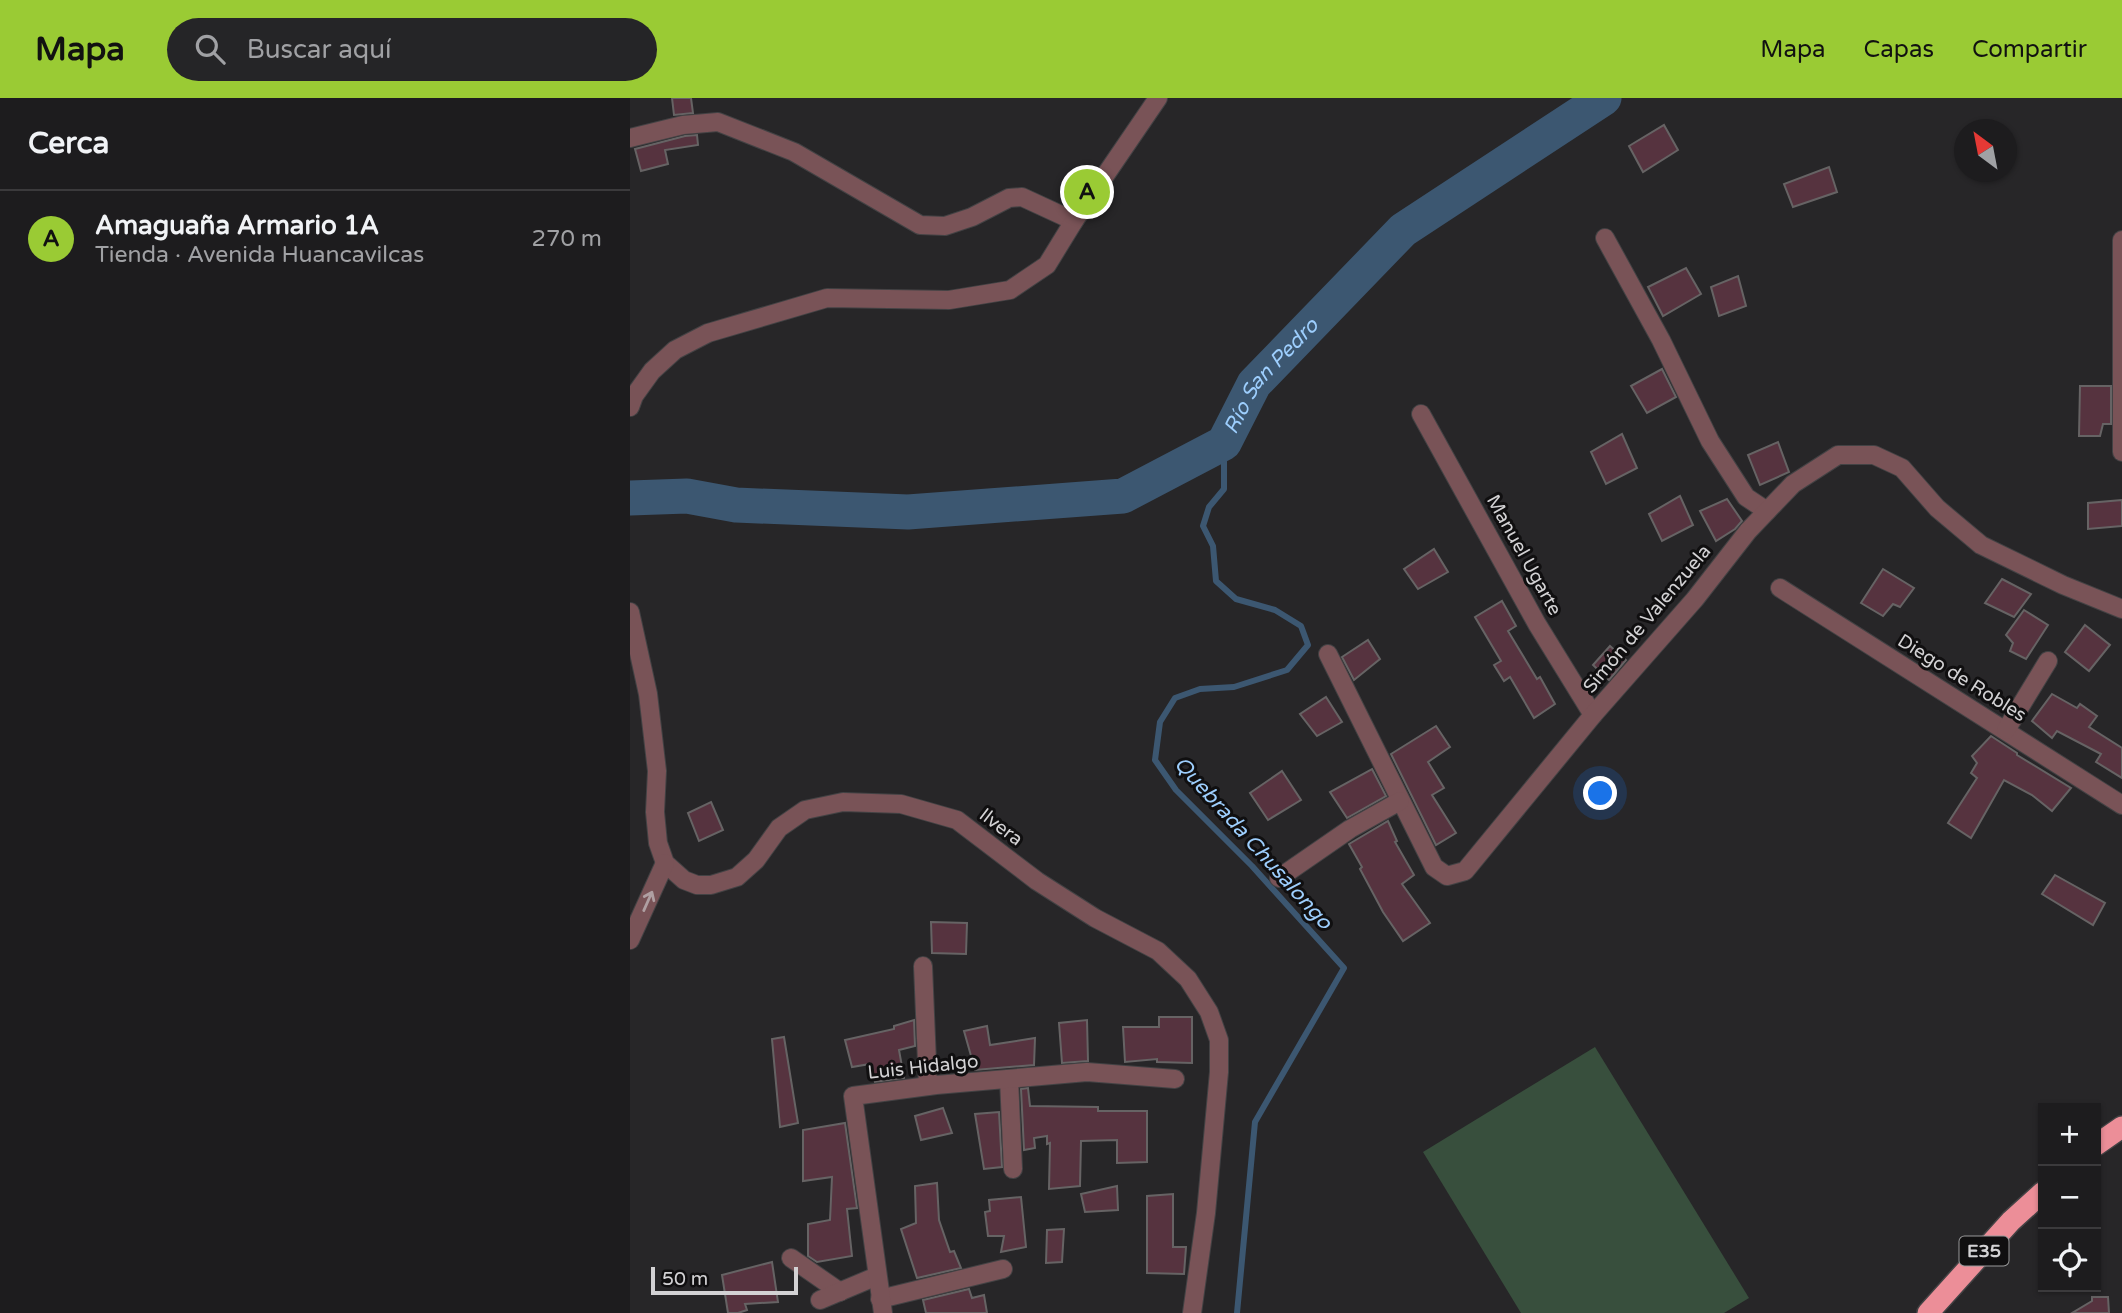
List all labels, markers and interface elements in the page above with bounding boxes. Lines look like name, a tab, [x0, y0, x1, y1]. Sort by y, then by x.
search box	[167, 18, 657, 81]
text: Mapa	[35, 30, 125, 69]
icon: search	[191, 30, 229, 68]
text: Buscar aquí	[247, 34, 391, 65]
text: Mapa	[1760, 35, 1826, 64]
text: Capas	[1864, 35, 1934, 64]
text: Compartir	[1972, 35, 2087, 64]
north arrow	[1954, 119, 2017, 182]
text: Cerca	[28, 125, 109, 162]
pin: A	[1064, 166, 1110, 218]
text: Amaguaña Armario 1A	[95, 210, 379, 241]
text: A	[42, 225, 60, 253]
text: 270 m	[532, 225, 602, 253]
text: Tienda · Avenida Huancavilcas	[95, 241, 424, 269]
water label: Río San Pedro	[1218, 312, 1324, 438]
street label: Manuel Ugarte	[1482, 491, 1566, 619]
street label: Simón de Valenzuela	[1579, 540, 1715, 698]
street label: Diego de Robles	[1894, 630, 2030, 726]
water label: Quebrada Chusalongo	[1169, 751, 1338, 935]
your location	[1583, 776, 1617, 810]
street label: Ilvera	[975, 804, 1027, 850]
one-way arrow	[642, 891, 655, 912]
street label: Luis Hidalgo	[867, 1050, 979, 1084]
map controls	[2038, 1103, 2101, 1292]
button: +	[2038, 1103, 2101, 1166]
button: −	[2038, 1166, 2101, 1229]
button: locate	[2038, 1229, 2101, 1292]
road number: E35	[1960, 1236, 2008, 1266]
scale bar	[651, 1264, 798, 1296]
text: 50 m	[662, 1268, 708, 1290]

